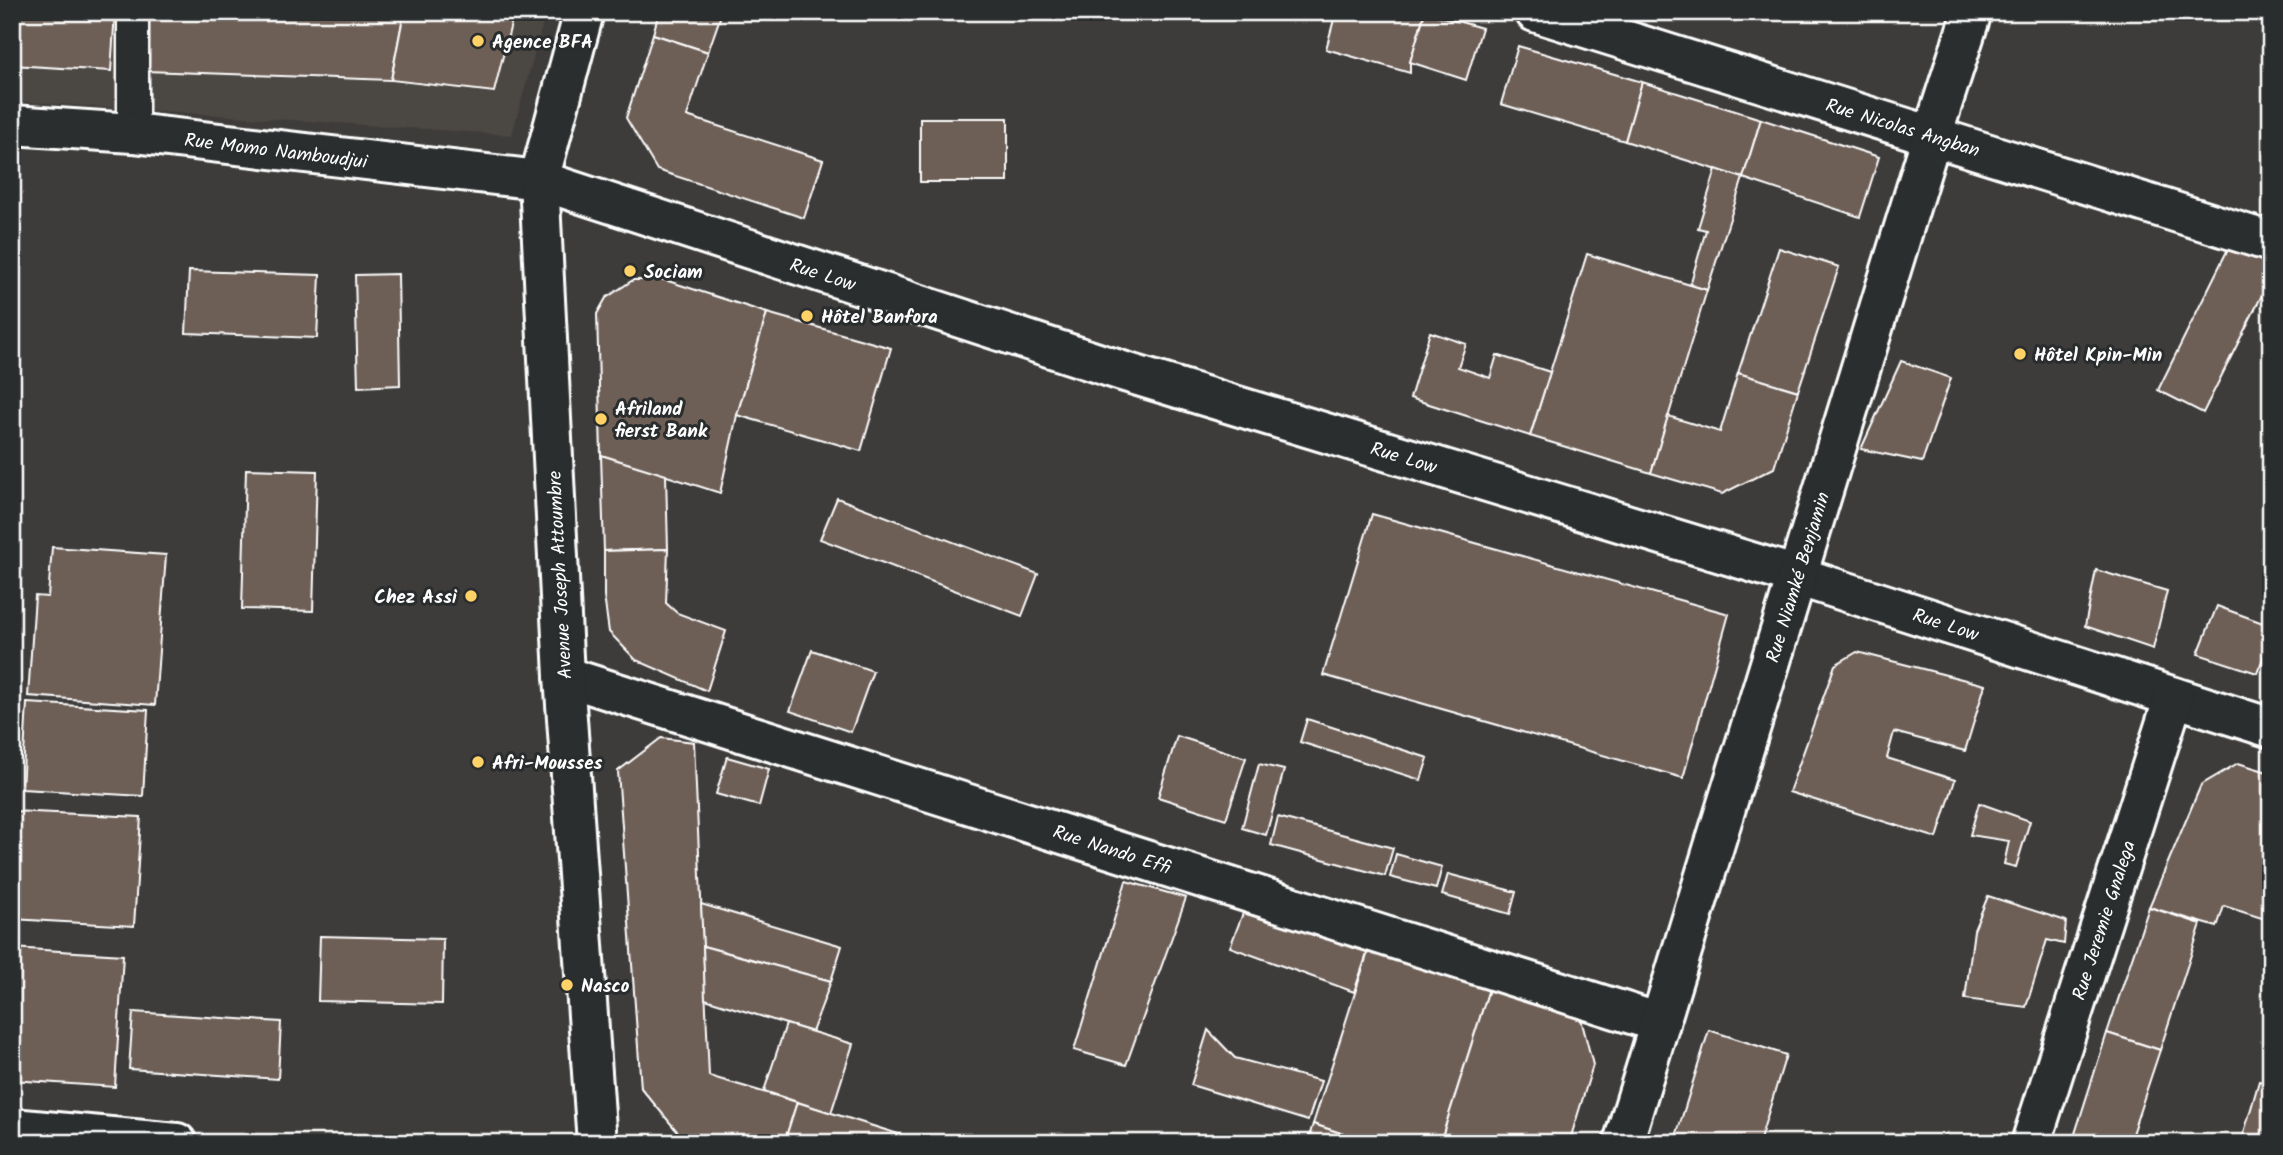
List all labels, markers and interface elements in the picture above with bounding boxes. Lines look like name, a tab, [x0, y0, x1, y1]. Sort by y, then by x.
place label: Agence BFA	[492, 28, 593, 58]
marker: Agence BFA	[470, 33, 486, 49]
street label: Rue Nicolas Angban	[1822, 91, 1983, 167]
street label: Rue Momo Namboudjui	[183, 126, 370, 178]
street label: Rue Low	[785, 251, 860, 301]
place label: Sociam	[644, 258, 703, 288]
marker: Sociam	[622, 263, 638, 279]
place label: Hôtel Banfora	[821, 303, 938, 333]
marker: Hôtel Banfora	[799, 308, 815, 324]
place label: Hôtel Kpin-Min	[2034, 341, 2162, 371]
marker: Hôtel Kpin-Min	[2012, 346, 2028, 362]
place label: Afriland fierst Bank	[614, 395, 708, 447]
marker: Afriland fierst Bank	[593, 411, 609, 427]
street label: Rue Low	[1366, 435, 1441, 483]
street label: Avenue Joseph Attoumbre	[541, 470, 581, 680]
street label: Rue Niamké Benjamin	[1759, 489, 1839, 667]
place label: Chez Assi	[374, 583, 458, 613]
marker: Chez Assi	[463, 588, 479, 604]
street label: Rue Low	[1908, 601, 1983, 651]
place label: Afri-Mousses	[492, 749, 602, 779]
marker: Afri-Mousses	[470, 754, 486, 770]
street label: Rue Nando Effi	[1049, 818, 1175, 884]
street label: Rue Jeremie Gnalega	[2065, 837, 2145, 1004]
place label: Nasco	[581, 972, 630, 1002]
marker: Nasco	[559, 977, 575, 993]

